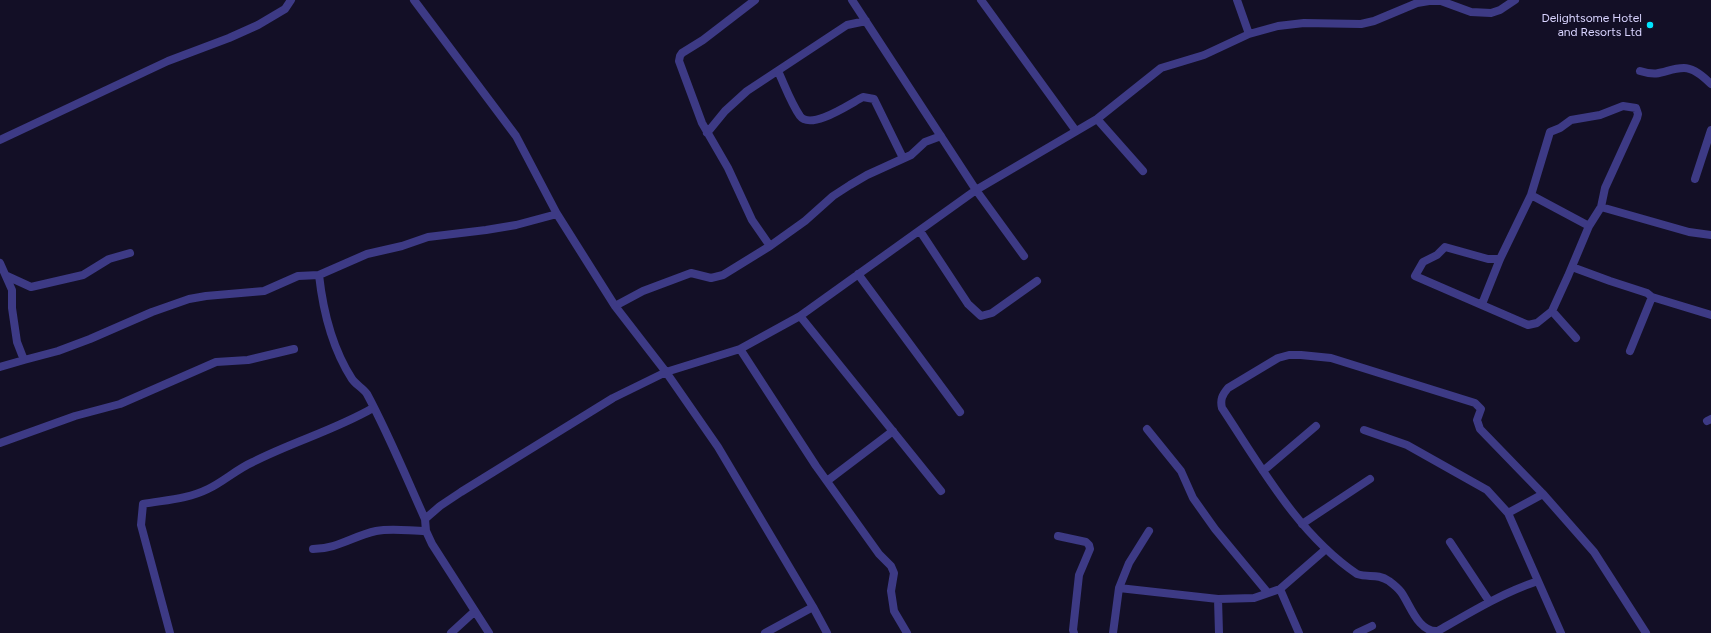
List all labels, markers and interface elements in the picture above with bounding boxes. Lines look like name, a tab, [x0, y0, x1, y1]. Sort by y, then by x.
place label: Delightsome Hotel and Resorts Ltd	[1542, 11, 1642, 39]
marker: Delightsome Hotel and Resorts Ltd	[1645, 20, 1655, 30]

